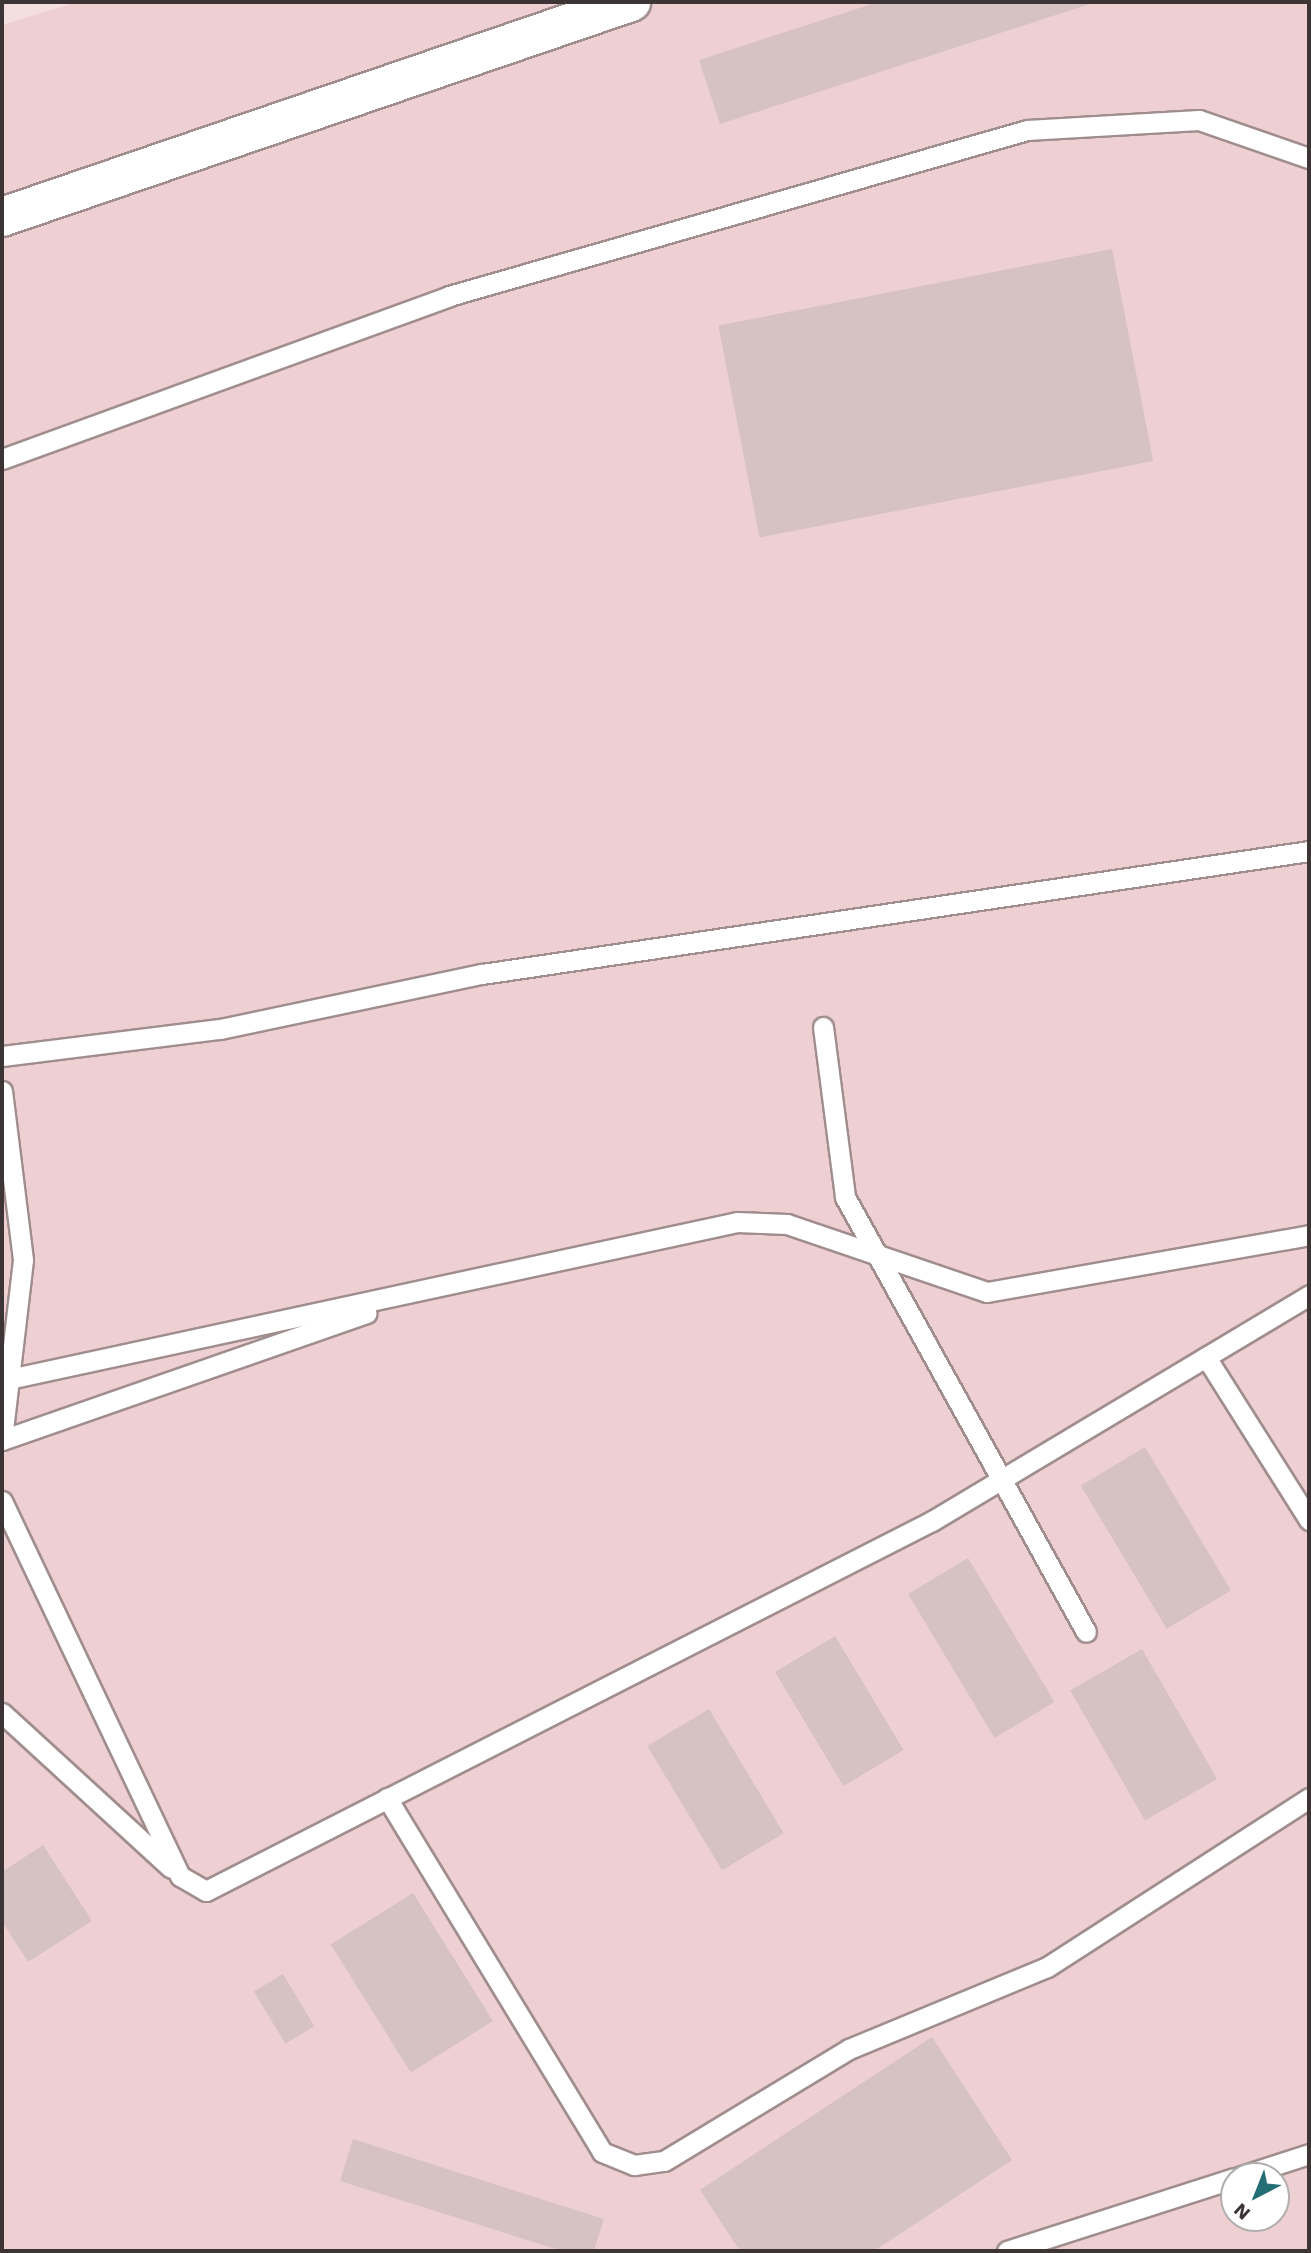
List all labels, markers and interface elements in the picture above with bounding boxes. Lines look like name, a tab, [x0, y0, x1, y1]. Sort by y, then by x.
north arrow	[1220, 2162, 1290, 2232]
text: N	[1229, 2198, 1255, 2225]

